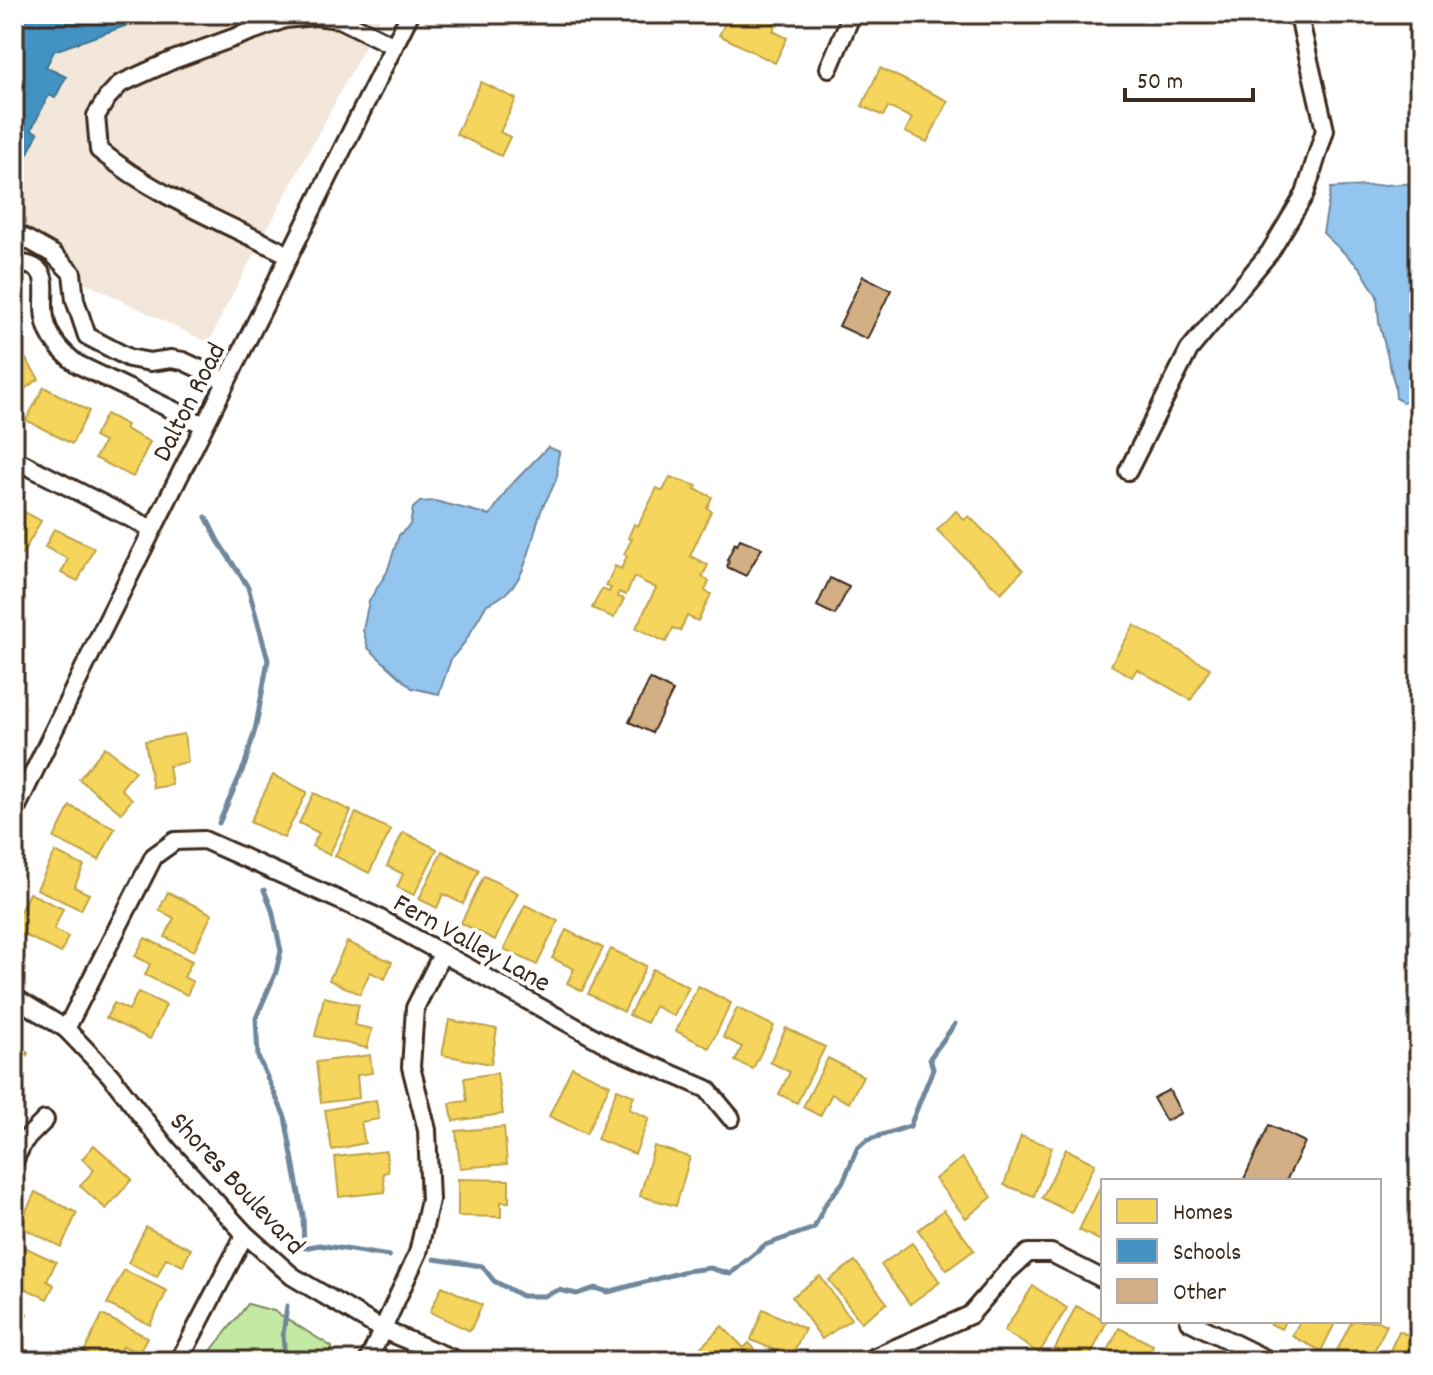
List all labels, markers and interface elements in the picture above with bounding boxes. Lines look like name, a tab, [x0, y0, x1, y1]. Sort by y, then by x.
scale bar	[1125, 52, 1253, 102]
text: 50 m	[1137, 66, 1183, 100]
street label: Dalton Road	[144, 337, 239, 470]
street label: Fern Valley Lane	[385, 886, 557, 1005]
street label: Shores Boulevard	[158, 1105, 313, 1266]
legend	[1101, 1179, 1381, 1323]
text: Homes	[1173, 1197, 1233, 1231]
text: Schools	[1173, 1237, 1241, 1271]
text: Other	[1173, 1277, 1226, 1311]

